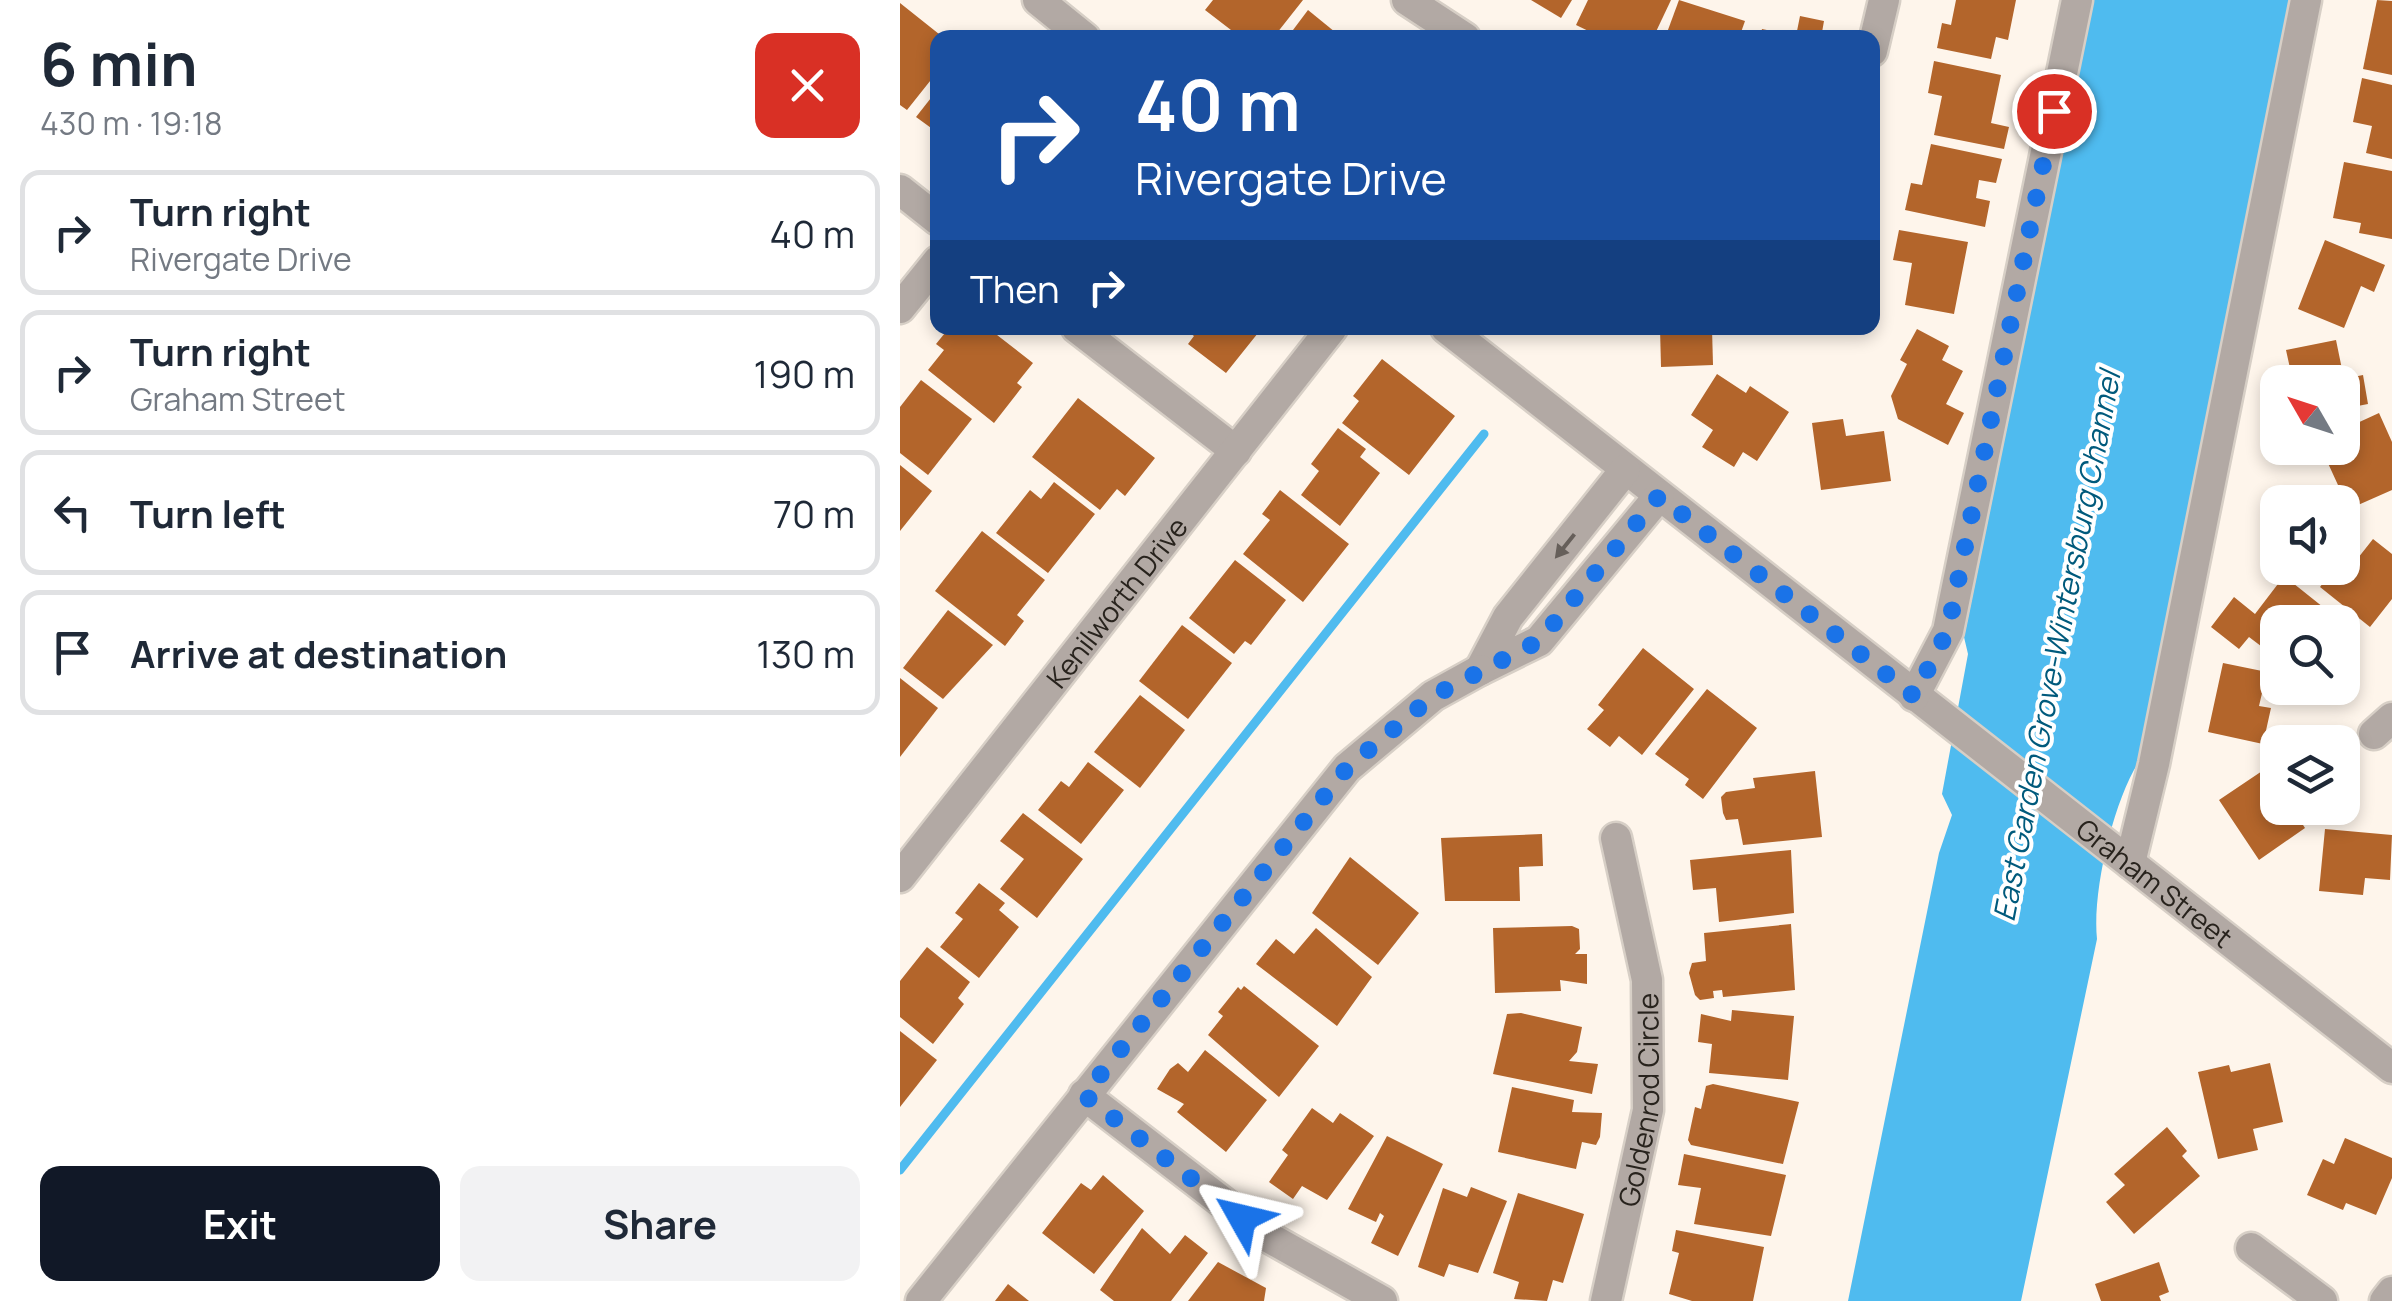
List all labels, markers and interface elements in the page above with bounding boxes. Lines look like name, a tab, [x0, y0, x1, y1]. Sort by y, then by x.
text: 6 min	[40, 22, 198, 104]
button: close	[755, 33, 860, 138]
text: 40 m	[1135, 56, 1301, 152]
pin	[2012, 69, 2097, 154]
icon: right	[970, 70, 1100, 200]
icon: arrive	[2027, 84, 2082, 139]
text: 430 m · 19:18	[40, 101, 223, 145]
text: Rivergate Drive	[1135, 147, 1447, 209]
text: Turn right	[130, 185, 311, 237]
icon: right	[45, 205, 100, 260]
text: 40 m	[770, 207, 855, 259]
text: Rivergate Drive	[130, 237, 352, 281]
icon: right	[1079, 260, 1134, 315]
text: Then	[970, 262, 1059, 314]
text: Turn right	[130, 325, 311, 377]
icon: right	[45, 345, 100, 400]
text: 190 m	[754, 347, 855, 399]
water label: East Garden Grove-Wintersburg Channel	[1982, 364, 2130, 925]
north arrow	[2260, 365, 2360, 465]
map controls	[2260, 365, 2360, 825]
text: Graham Street	[130, 377, 346, 421]
icon: left	[45, 485, 100, 540]
button: sound	[2260, 485, 2360, 585]
text: Turn left	[130, 487, 286, 539]
text: 70 m	[773, 487, 855, 539]
street label: Kenilworth Drive	[1037, 509, 1196, 695]
one-way arrow	[1555, 534, 1576, 559]
button: search	[2260, 605, 2360, 705]
icon: arrive	[45, 625, 100, 680]
text: Arrive at destination	[130, 627, 507, 679]
text: 130 m	[756, 627, 855, 679]
button: layers	[2260, 725, 2360, 825]
street label: Graham Street	[2069, 809, 2241, 956]
street label: Goldenrod Circle	[1608, 993, 1667, 1210]
button: Exit	[40, 1166, 440, 1281]
button: Share	[460, 1166, 860, 1281]
position arrow	[1190, 1166, 1294, 1270]

